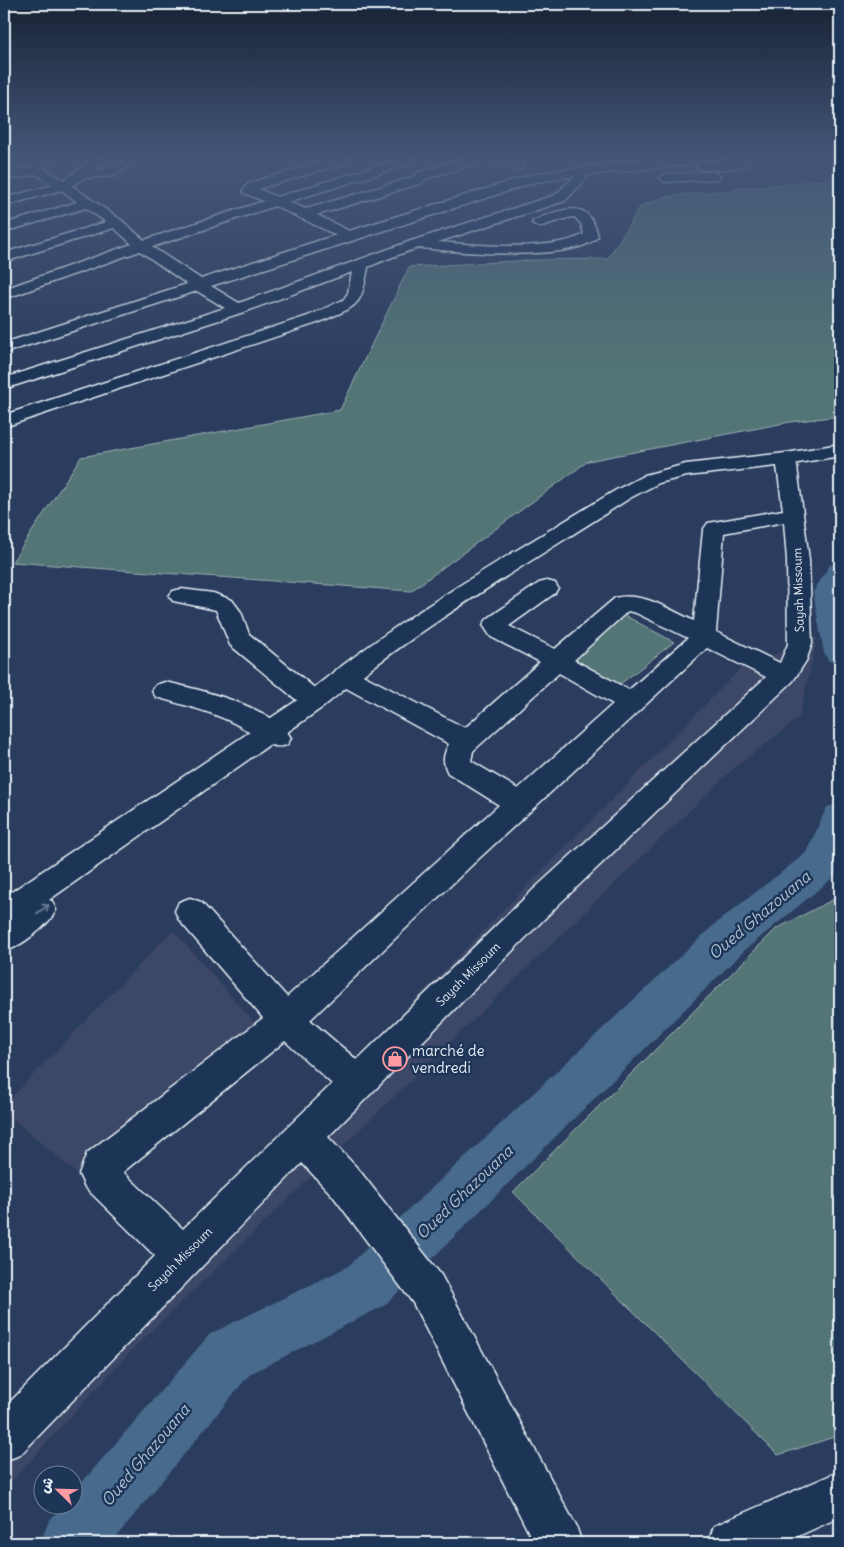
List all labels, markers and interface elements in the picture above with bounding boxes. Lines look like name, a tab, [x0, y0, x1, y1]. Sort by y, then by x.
street label: Sayah Missoum	[789, 547, 807, 632]
water label: Oued Ghazouana	[704, 866, 815, 963]
one-way arrow	[36, 904, 50, 914]
street label: Sayah Missoum	[433, 938, 504, 1009]
place label: marché de vendredi	[412, 1041, 484, 1077]
shop icon: marché de vendredi	[382, 1046, 408, 1072]
water label: Oued Ghazouana	[411, 1140, 517, 1243]
street label: Sayah Missoum	[145, 1223, 216, 1294]
water label: Oued Ghazouana	[97, 1399, 194, 1510]
north arrow	[32, 1464, 82, 1514]
text: ش	[35, 1474, 57, 1496]

